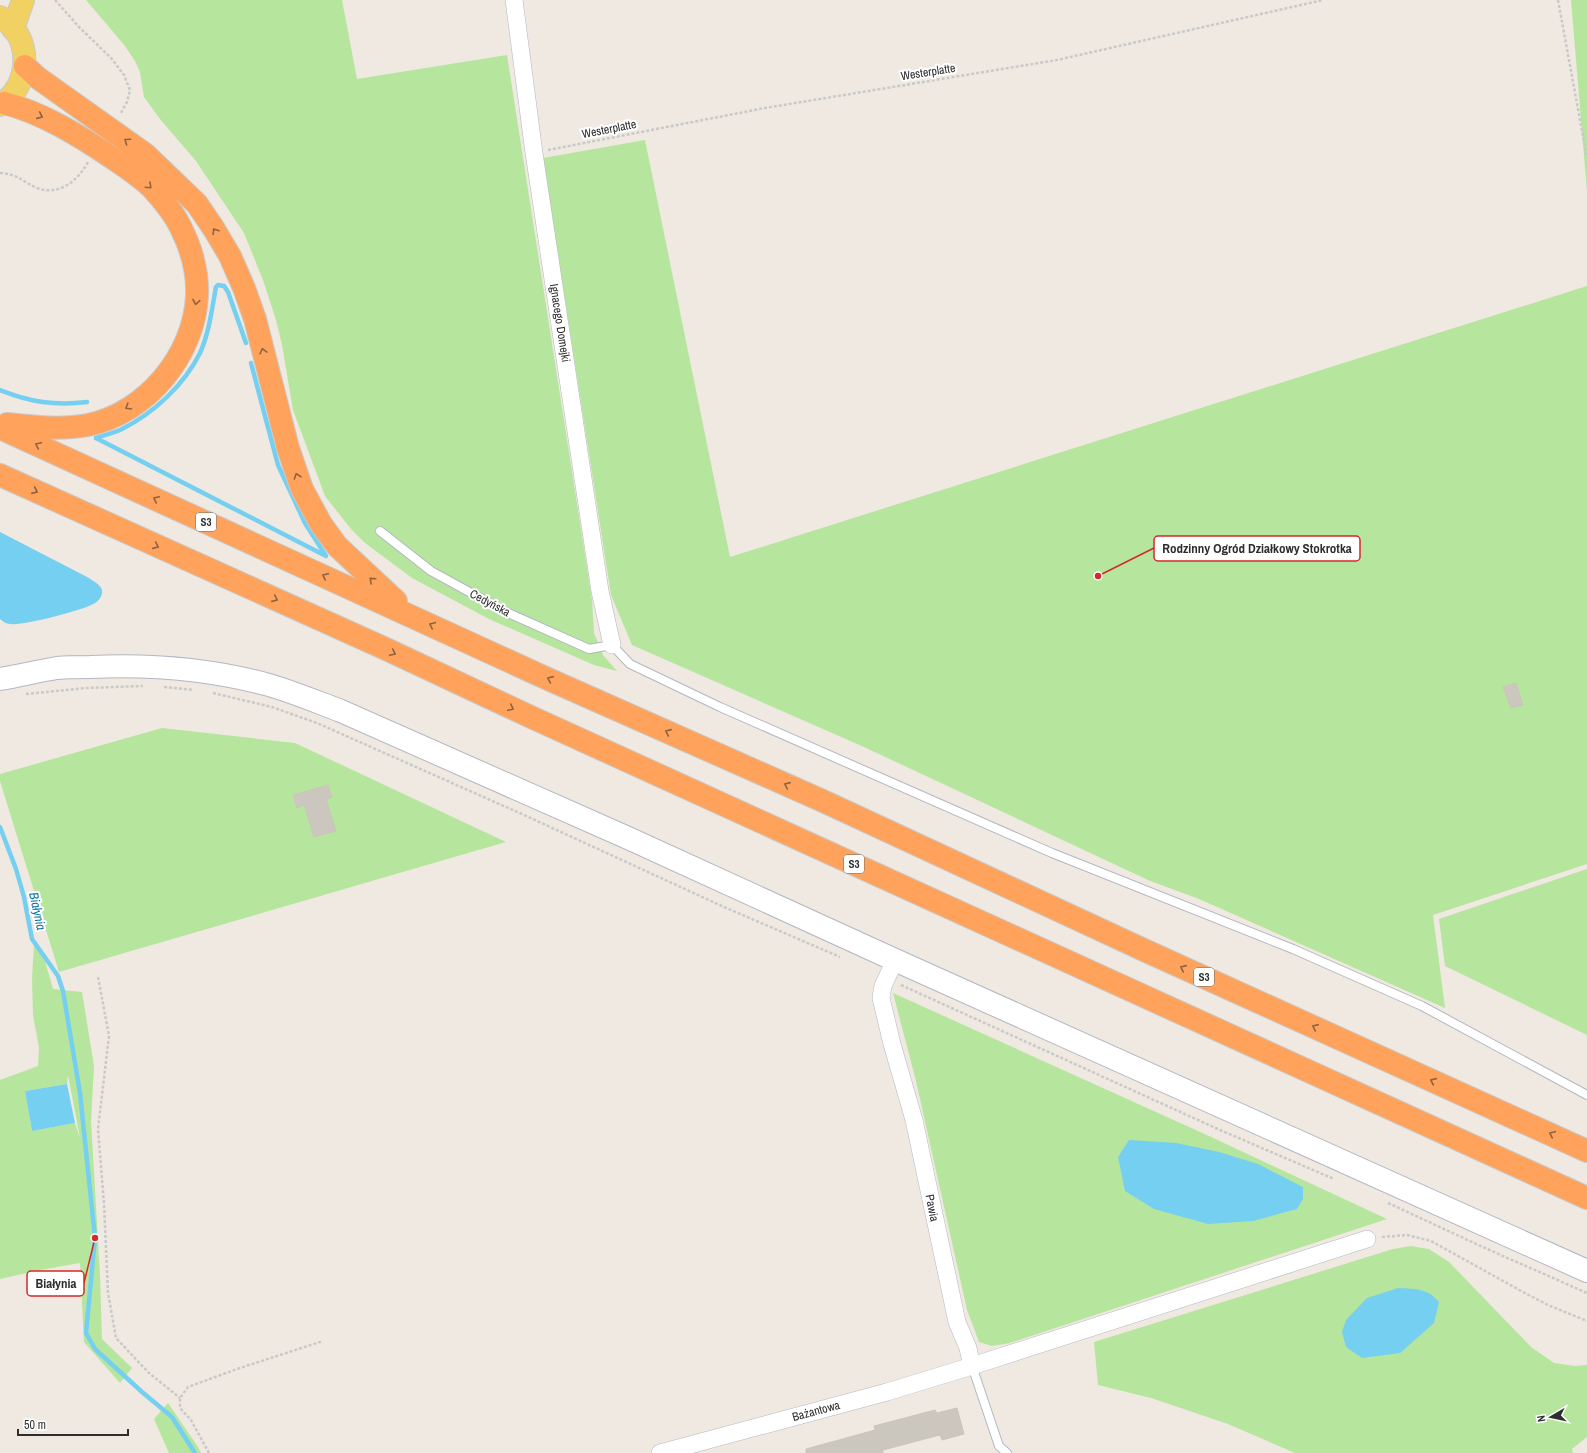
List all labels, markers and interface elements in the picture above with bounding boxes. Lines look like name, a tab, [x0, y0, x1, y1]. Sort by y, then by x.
street label: Westerplatte	[900, 60, 956, 84]
one-way arrow	[36, 111, 43, 119]
street label: Westerplatte	[580, 116, 638, 142]
one-way arrow	[124, 139, 131, 146]
one-way arrow	[144, 181, 152, 189]
one-way arrow	[213, 228, 220, 235]
street label: Ignacego Domejki	[546, 283, 574, 363]
one-way arrow	[192, 299, 201, 306]
one-way arrow	[259, 347, 268, 354]
one-way arrow	[125, 403, 132, 410]
one-way arrow	[34, 442, 42, 450]
one-way arrow	[293, 473, 302, 480]
one-way arrow	[31, 486, 39, 494]
one-way arrow	[152, 496, 160, 504]
road number: S3	[196, 513, 216, 531]
callout: Rodzinny Ogród Działkowy Stokrotka	[1154, 536, 1360, 561]
text: Rodzinny Ogród Działkowy Stokrotka	[1162, 540, 1352, 557]
one-way arrow	[152, 541, 159, 549]
one-way arrow	[322, 573, 329, 581]
one-way arrow	[370, 578, 377, 585]
street label: Cedyńska	[467, 586, 514, 621]
one-way arrow	[270, 594, 278, 602]
one-way arrow	[428, 622, 436, 630]
one-way arrow	[389, 648, 397, 656]
one-way arrow	[546, 676, 553, 684]
one-way arrow	[507, 703, 514, 711]
one-way arrow	[665, 729, 673, 737]
one-way arrow	[784, 782, 792, 790]
road number: S3	[844, 855, 864, 873]
water label: Białynia	[25, 890, 50, 932]
one-way arrow	[1180, 965, 1188, 973]
road number: S3	[1194, 968, 1214, 986]
one-way arrow	[1311, 1024, 1319, 1032]
one-way arrow	[1430, 1078, 1437, 1086]
one-way arrow	[1548, 1131, 1555, 1139]
street label: Pawia	[922, 1193, 943, 1223]
callout: Białynia	[27, 1271, 84, 1296]
text: Białynia	[36, 1275, 77, 1292]
street label: Bażantowa	[790, 1397, 842, 1425]
north arrow	[1531, 1397, 1571, 1437]
scale bar	[18, 1411, 128, 1437]
text: N	[1534, 1414, 1549, 1423]
text: 50 m	[24, 1417, 46, 1433]

